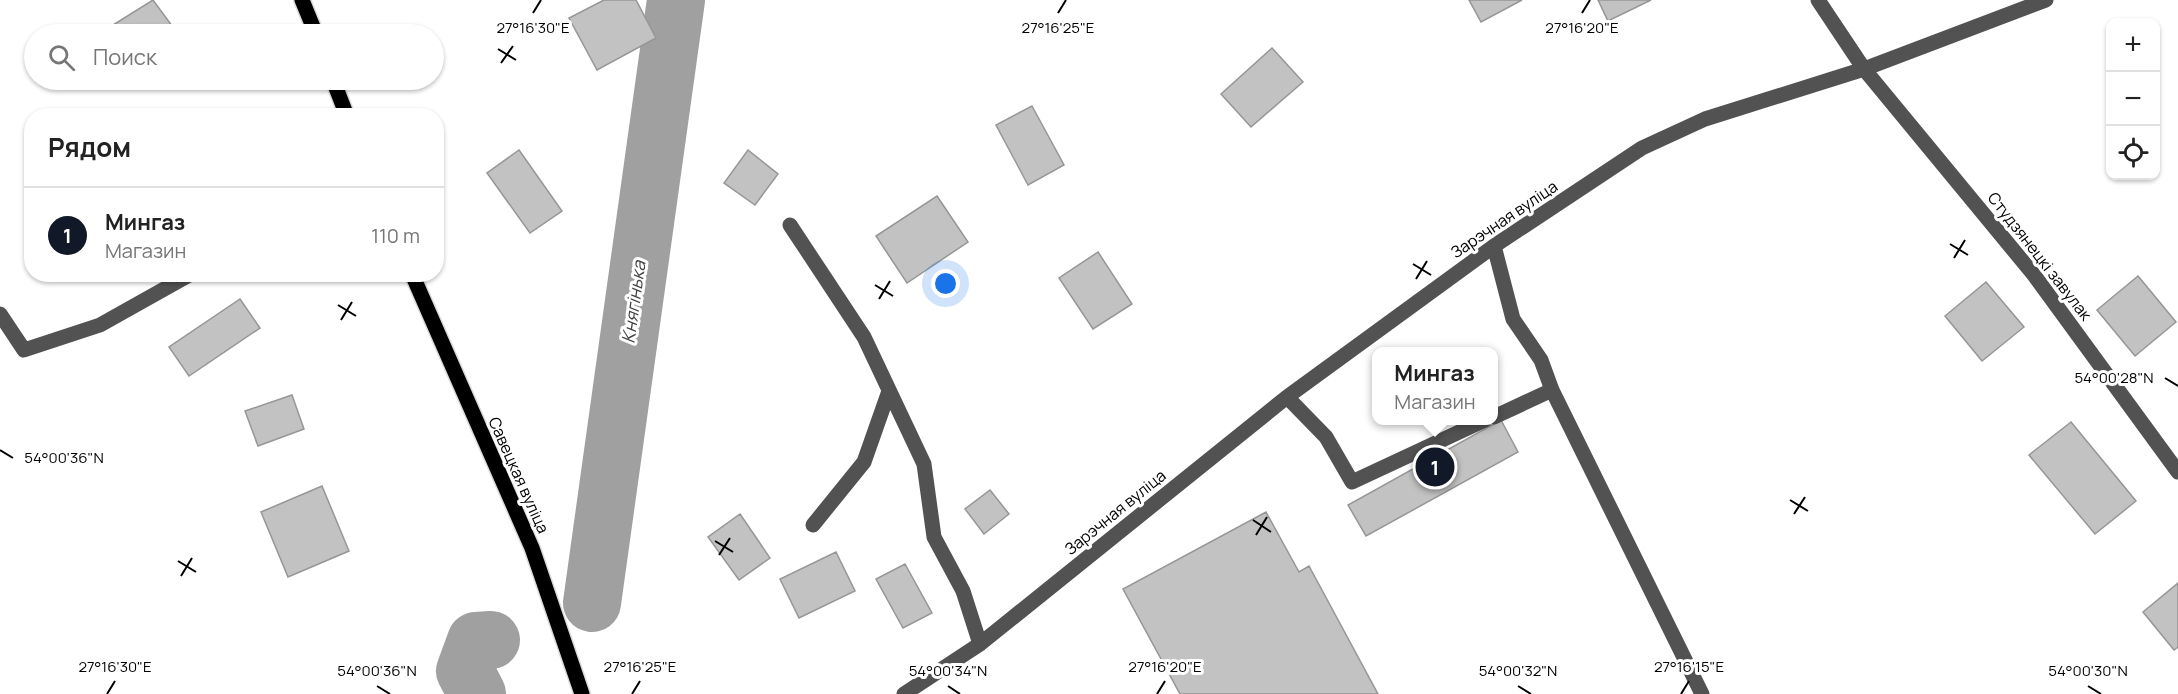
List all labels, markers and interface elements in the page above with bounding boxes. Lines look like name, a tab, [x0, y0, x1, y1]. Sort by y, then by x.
text: 27°16'30"E	[496, 17, 570, 38]
text: 27°16'25"E	[1022, 17, 1094, 38]
text: 27°16'20"E	[1545, 17, 1619, 38]
map controls	[2106, 18, 2160, 180]
button: +	[2106, 18, 2160, 72]
search box	[24, 24, 444, 90]
icon: search	[45, 41, 78, 74]
text: Поиск	[93, 42, 157, 72]
button: −	[2106, 72, 2160, 126]
button: locate	[2106, 126, 2160, 180]
text: Рядом	[48, 129, 131, 165]
street label: Зарэчная вуліца	[1446, 175, 1562, 263]
street label: Студзянецкі завулак	[1983, 187, 2098, 326]
text: Мингаз	[105, 207, 185, 237]
text: 1	[63, 222, 72, 249]
text: 110 m	[371, 222, 420, 249]
text: Магазин	[105, 237, 186, 264]
water label: Княгінька	[615, 258, 651, 345]
your location	[931, 269, 960, 298]
popup	[1372, 347, 1498, 425]
text: Мингаз	[1394, 358, 1475, 388]
text: 54°00'28"N	[2074, 367, 2154, 388]
text: Магазин	[1394, 388, 1476, 415]
street label: Савецкая вуліца	[483, 413, 555, 537]
pin: 1	[1416, 444, 1454, 490]
text: 54°00'36"N	[24, 447, 104, 468]
street label: Зарэчная вуліца	[1060, 464, 1170, 560]
text: 27°16'30"E	[78, 656, 152, 677]
text: 27°16'25"E	[604, 656, 676, 677]
text: 27°16'20"E	[1128, 656, 1202, 677]
text: 27°16'15"E	[1654, 656, 1724, 677]
text: 54°00'36"N	[337, 660, 417, 681]
text: 54°00'34"N	[909, 660, 987, 681]
text: 54°00'32"N	[1479, 660, 1557, 681]
text: 54°00'30"N	[2048, 660, 2128, 681]

